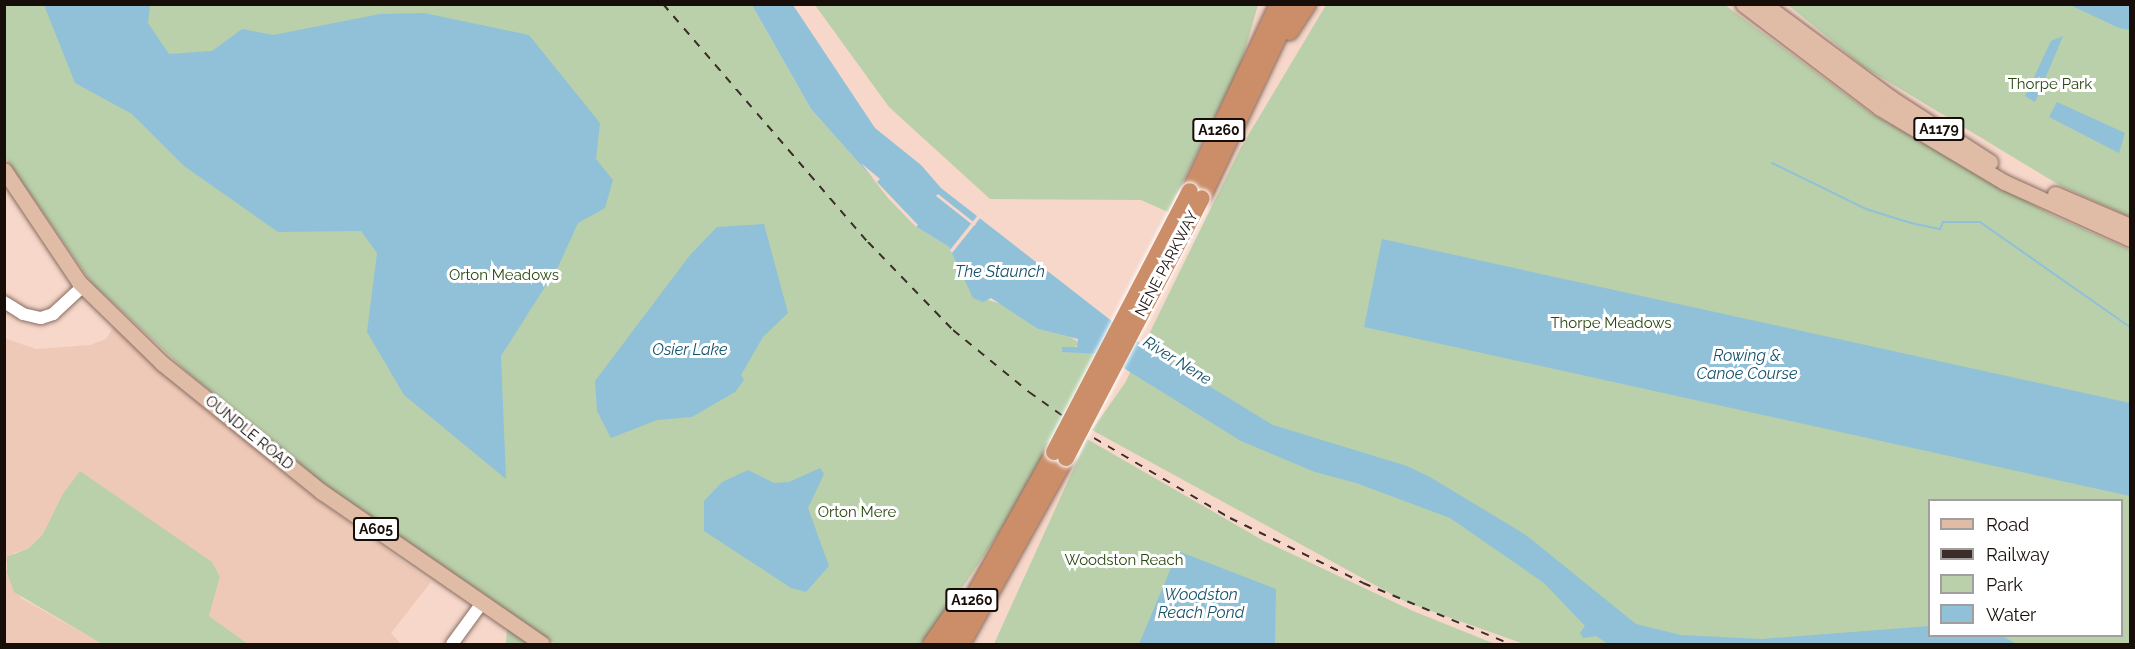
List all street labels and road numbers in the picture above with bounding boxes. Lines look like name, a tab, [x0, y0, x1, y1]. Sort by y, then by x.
road number: A1179	[1912, 118, 1966, 140]
road number: A1260	[1192, 119, 1246, 141]
street label: NENE PARKWAY	[1132, 208, 1202, 320]
street label: OUNDLE ROAD	[201, 392, 297, 474]
road number: A605	[352, 518, 400, 540]
road number: A1260	[945, 589, 999, 611]

